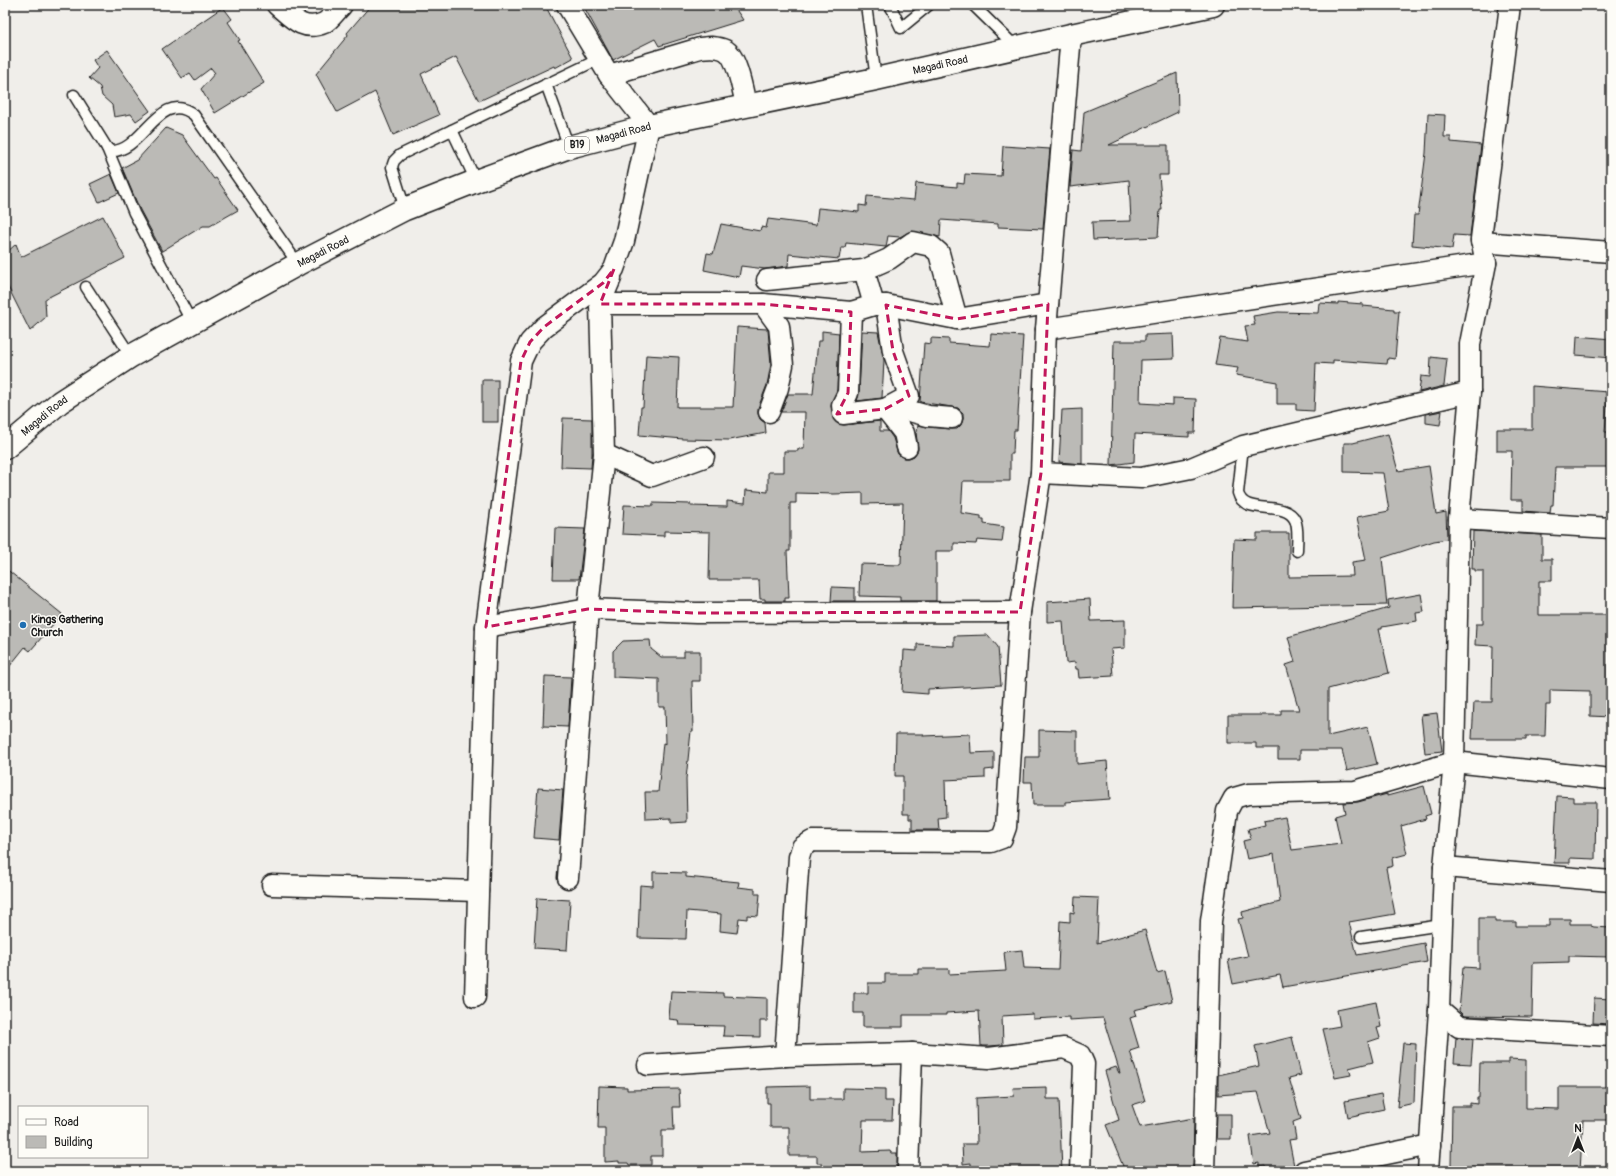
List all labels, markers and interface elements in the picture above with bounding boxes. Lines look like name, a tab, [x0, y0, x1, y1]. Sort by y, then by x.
street label: Magadi Road	[911, 52, 969, 77]
street label: Magadi Road	[595, 119, 652, 146]
road number: B19	[565, 137, 589, 153]
street label: Magadi Road	[295, 233, 351, 270]
street label: Magadi Road	[18, 392, 70, 438]
place label: Kings Gathering Church	[31, 613, 104, 639]
marker: Kings Gathering Church	[18, 620, 28, 630]
legend	[18, 1106, 148, 1158]
text: Road	[54, 1115, 79, 1130]
north arrow	[1558, 1118, 1598, 1158]
text: N	[1574, 1122, 1582, 1135]
text: Building	[54, 1135, 93, 1150]

